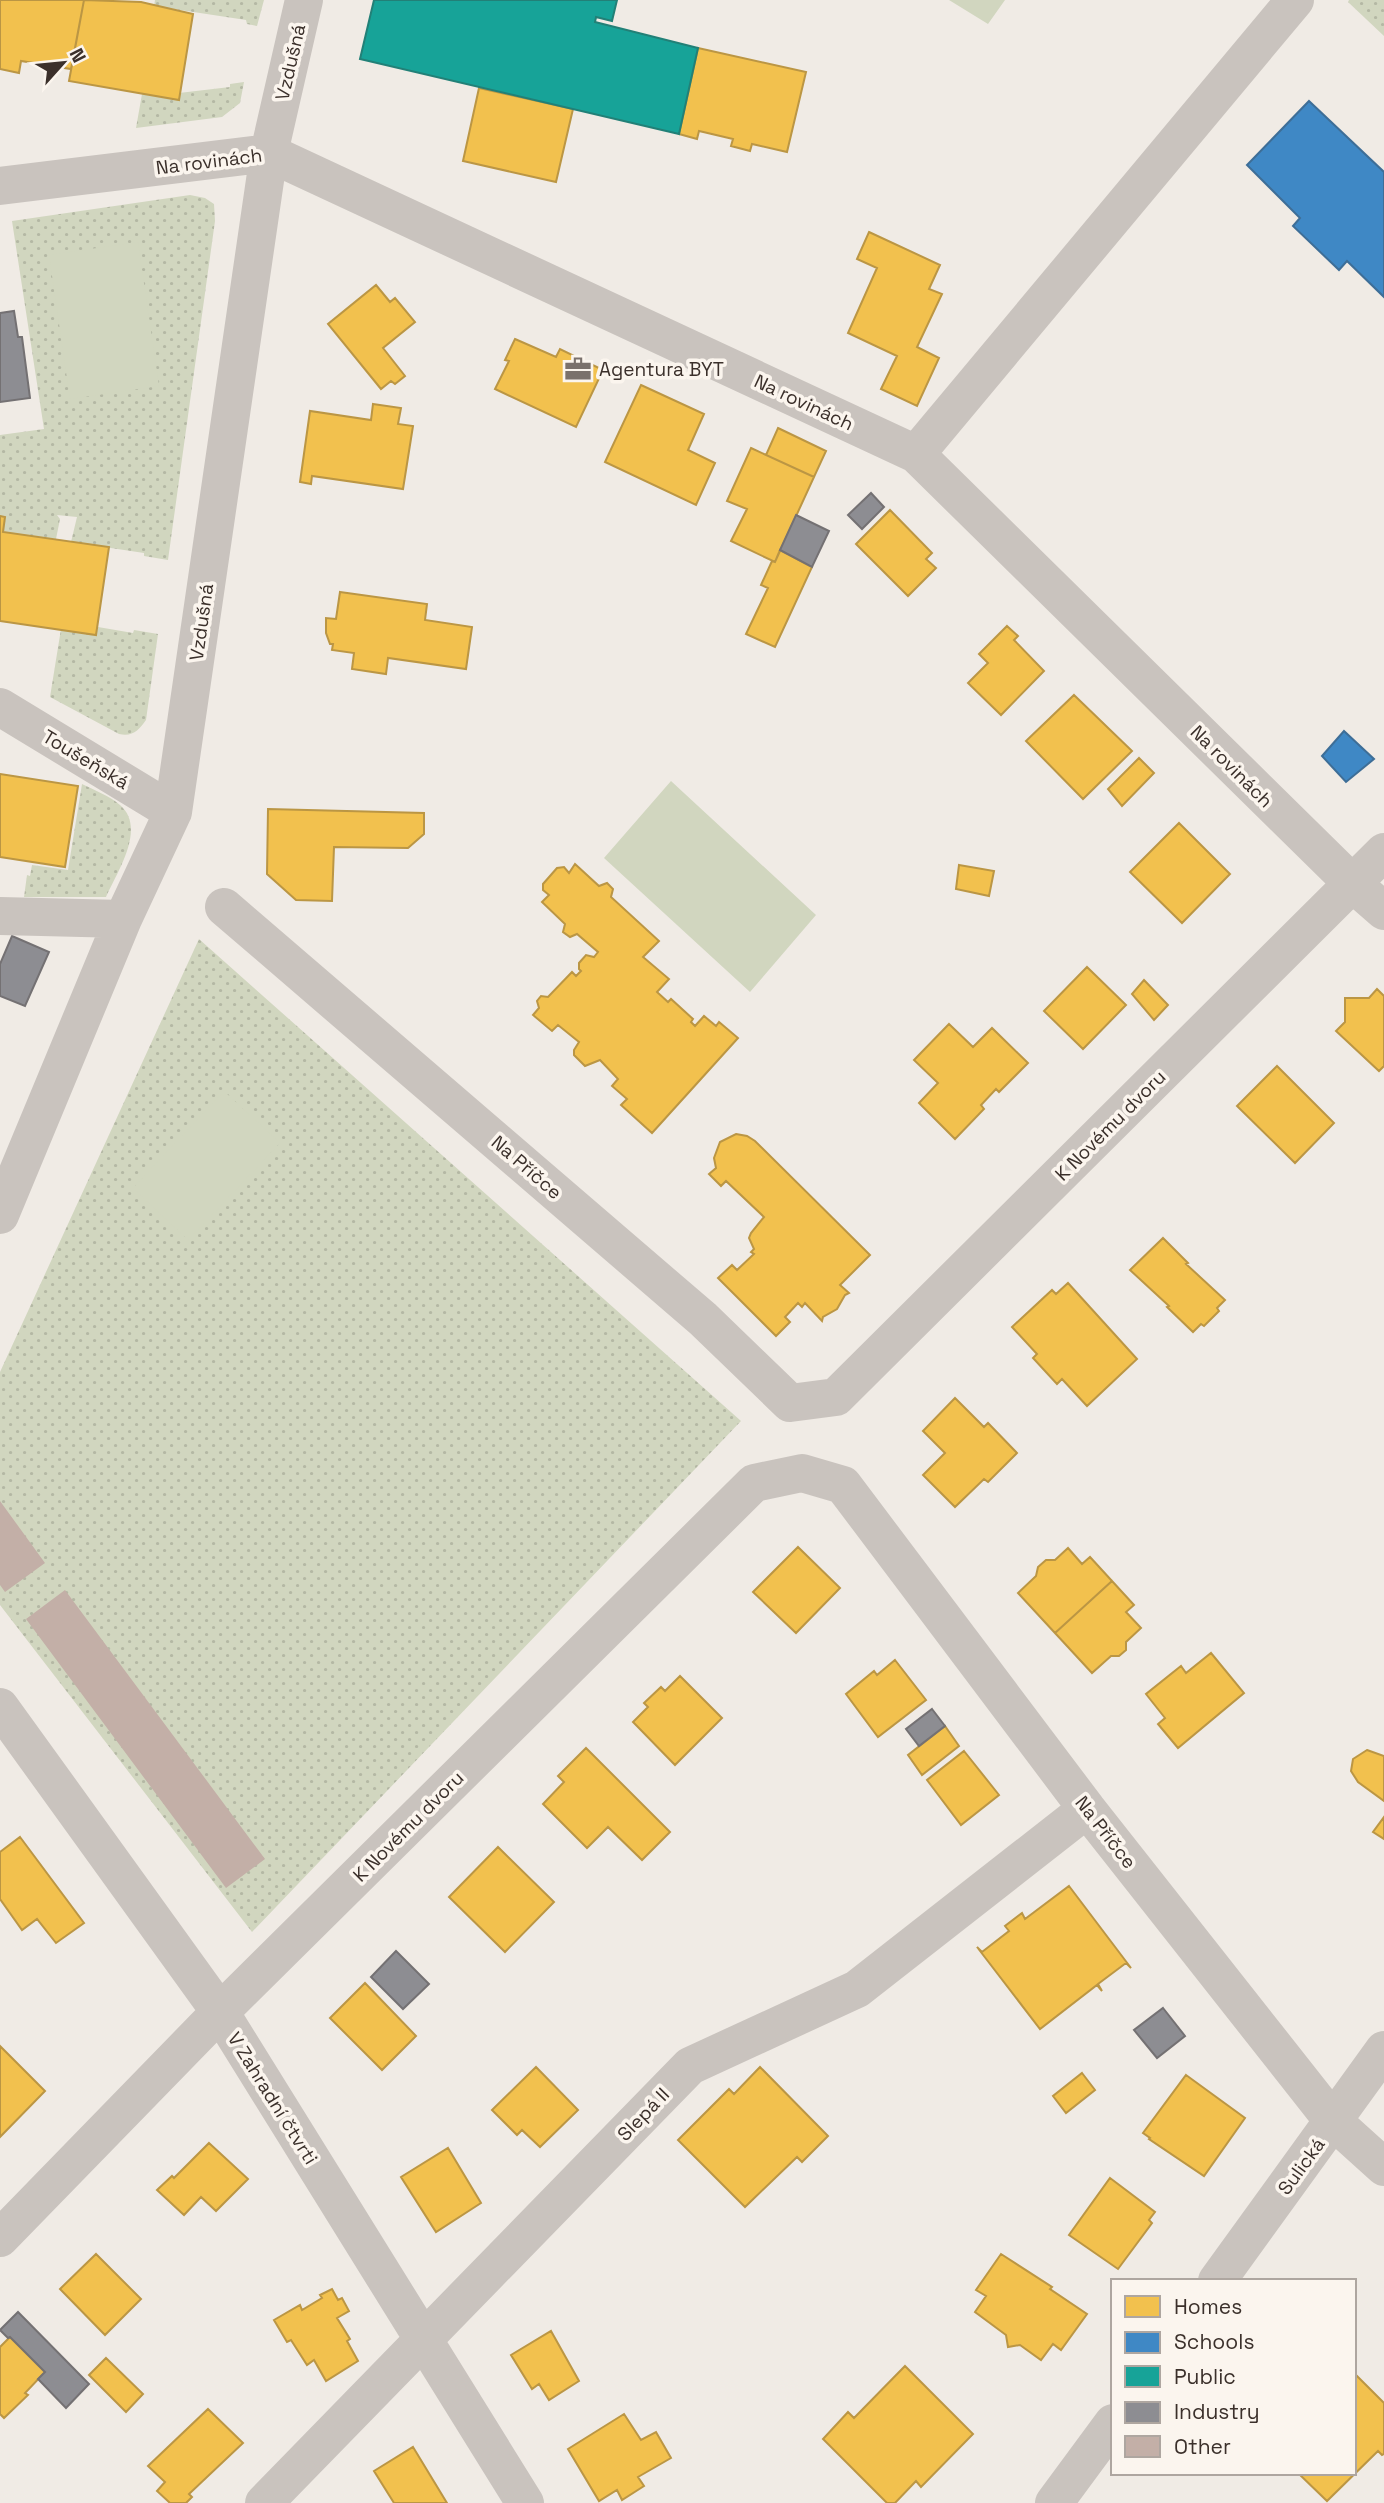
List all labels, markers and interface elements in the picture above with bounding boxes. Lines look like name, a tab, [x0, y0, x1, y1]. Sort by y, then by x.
street label: Vzdušná	[270, 21, 311, 103]
north arrow	[28, 28, 98, 98]
text: N	[64, 44, 92, 67]
street label: Na rovinách	[155, 143, 264, 180]
office icon: Agentura BYT	[563, 354, 593, 384]
place label: Agentura BYT	[599, 357, 724, 382]
street label: Na rovinách	[750, 369, 857, 436]
street label: Vzdušná	[184, 582, 219, 662]
street label: Na rovinách	[1185, 720, 1278, 813]
street label: Toušeňská	[38, 724, 134, 795]
street label: K Novému dvoru	[1050, 1065, 1171, 1186]
street label: Na Příčce	[486, 1130, 567, 1205]
street label: K Novému dvoru	[348, 1766, 469, 1887]
street label: Na Příčce	[1069, 1791, 1142, 1874]
street label: V Zahradní čtvrti	[222, 2027, 323, 2169]
street label: Slepá II	[612, 2082, 675, 2146]
street label: Sulická	[1272, 2133, 1331, 2200]
legend	[1111, 2279, 1356, 2475]
text: Homes	[1174, 2293, 1242, 2320]
text: Schools	[1174, 2328, 1254, 2355]
text: Public	[1174, 2363, 1236, 2390]
text: Industry	[1174, 2398, 1260, 2425]
text: Other	[1174, 2433, 1231, 2460]

